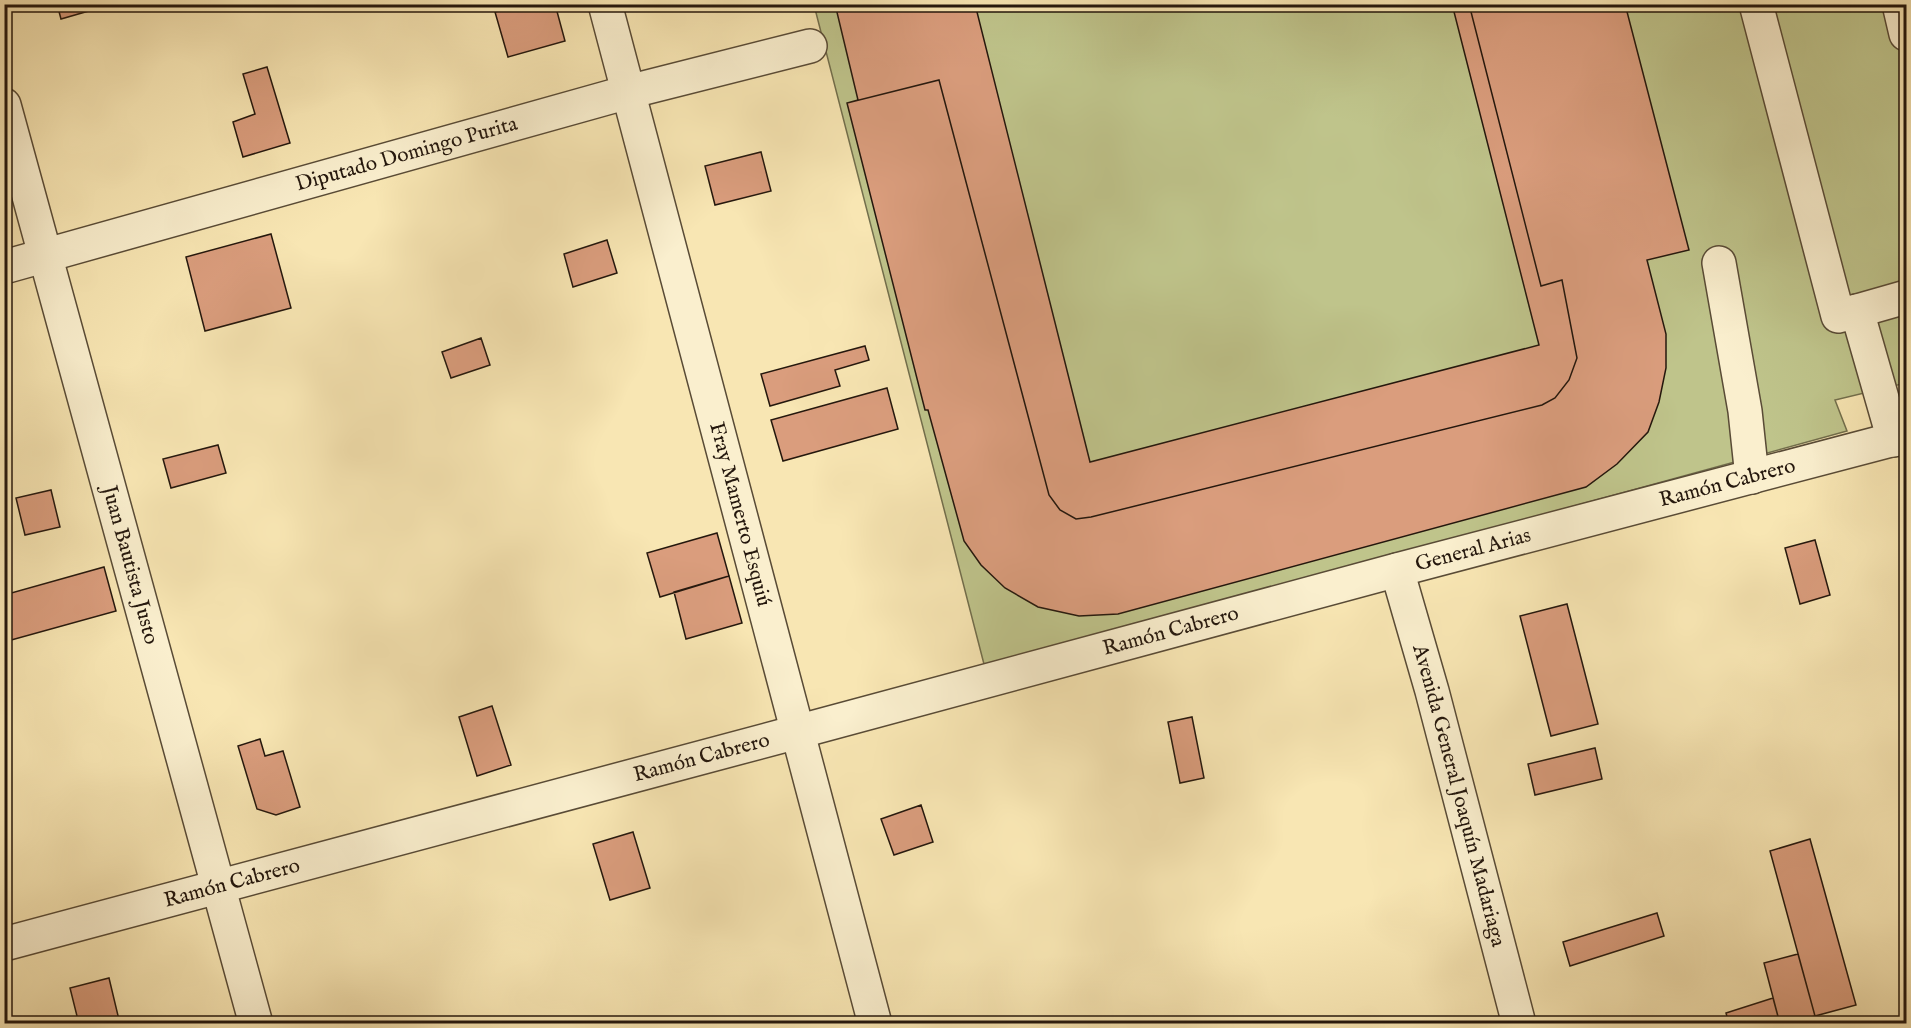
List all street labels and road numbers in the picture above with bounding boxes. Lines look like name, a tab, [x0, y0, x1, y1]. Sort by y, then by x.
street label: Diputado Domingo Purita	[293, 110, 521, 198]
street label: Fray Mamerto Esquiú	[703, 419, 777, 610]
street label: Ramón Cabrero	[1656, 452, 1798, 514]
street label: Juan Bautista Justo	[95, 481, 165, 647]
street label: General Arias	[1412, 522, 1534, 578]
street label: Ramón Cabrero	[1100, 600, 1242, 662]
street label: Avenida General Joaquín Madariaga	[1405, 640, 1512, 951]
street label: Ramón Cabrero	[630, 726, 773, 789]
street label: Ramón Cabrero	[161, 852, 303, 914]

